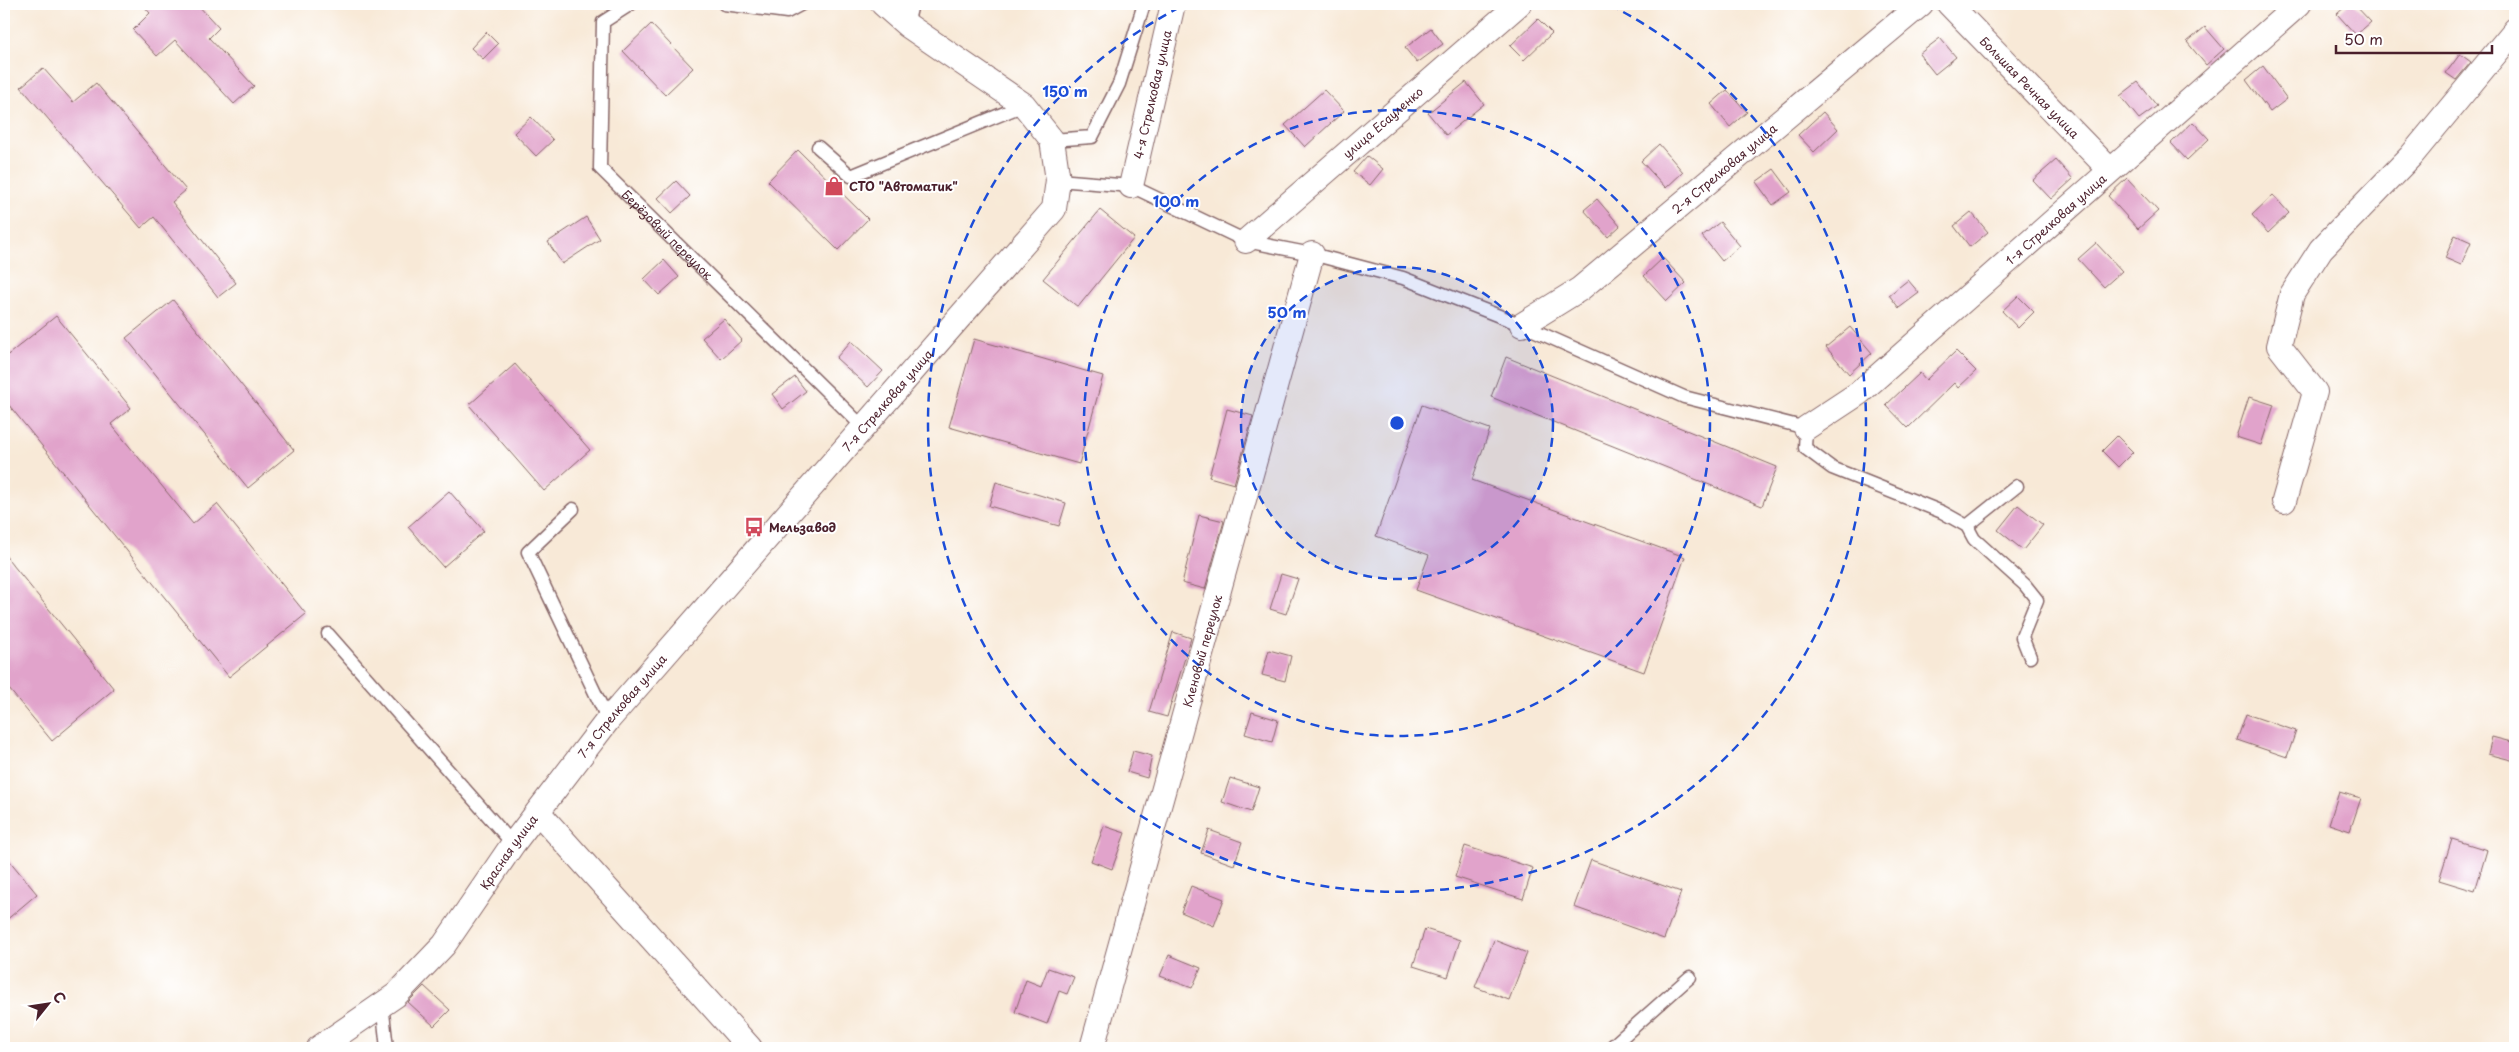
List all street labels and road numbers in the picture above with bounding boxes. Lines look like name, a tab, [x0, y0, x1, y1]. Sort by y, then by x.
street label: 4-я Стрелковая улица	[1129, 28, 1176, 161]
street label: Большая Речная улица	[1976, 32, 2084, 143]
street label: улица Есауленко	[1339, 82, 1427, 162]
street label: 2-я Стрелковая улица	[1668, 119, 1781, 218]
street label: 1-я Стрелковая улица	[2001, 169, 2110, 269]
street label: Берёзовый переулок	[618, 186, 718, 284]
street label: 7-я Стрелковая улица	[838, 345, 937, 455]
street label: Кленовый переулок	[1178, 592, 1226, 709]
street label: 7-я Стрелковая улица	[573, 650, 671, 762]
street label: Красная улица	[476, 810, 542, 893]

